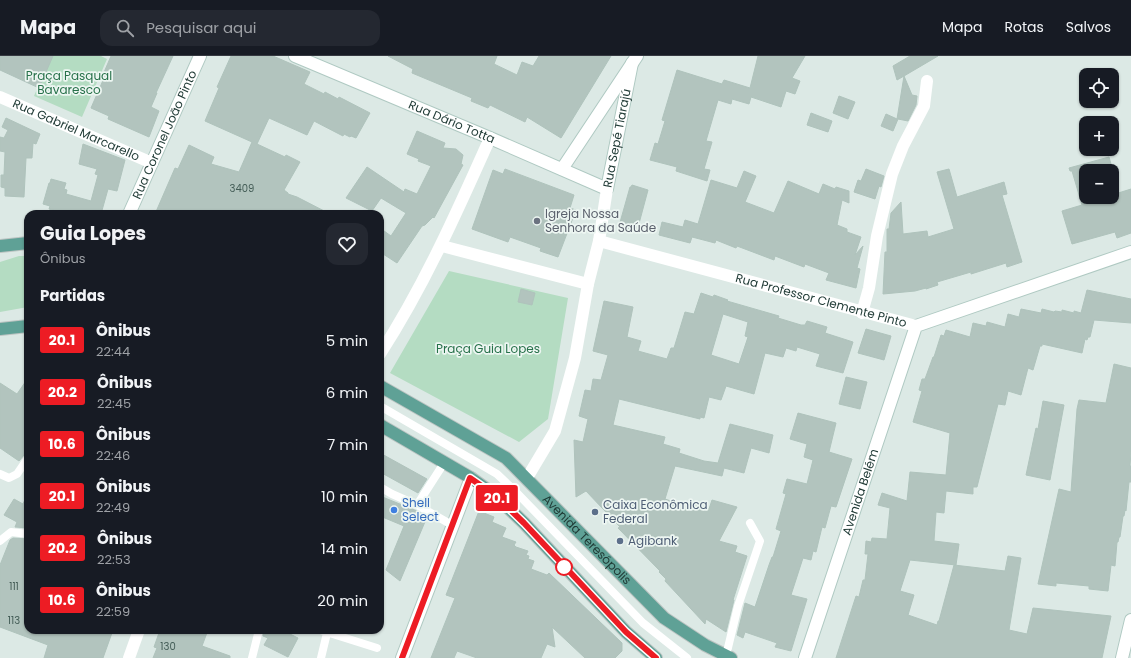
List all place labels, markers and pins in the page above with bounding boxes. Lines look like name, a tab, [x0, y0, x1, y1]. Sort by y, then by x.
place label: Igreja Nossa Senhora da Saúde	[545, 205, 656, 236]
marker: Igreja Nossa Senhora da Saúde	[532, 216, 542, 226]
place label: Shell Select	[402, 494, 439, 525]
place label: Caixa Econômica Federal	[603, 496, 708, 527]
marker: Shell Select	[389, 505, 399, 515]
marker: Caixa Econômica Federal	[590, 507, 600, 517]
place label: Agibank	[628, 532, 678, 549]
marker: Agibank	[615, 536, 625, 546]
unlabelled marker	[555, 558, 573, 576]

